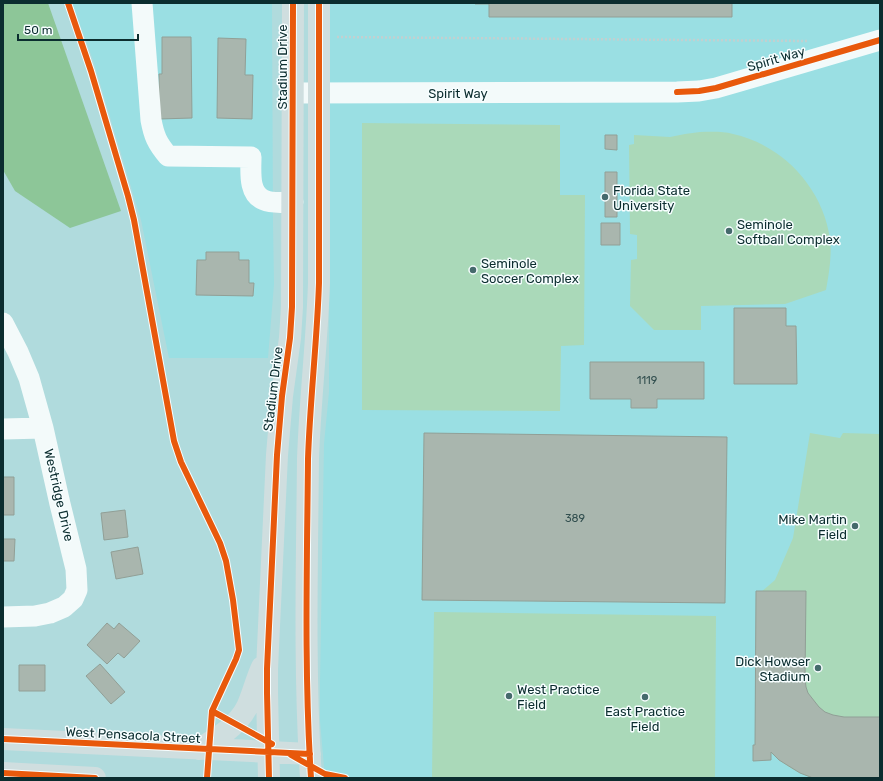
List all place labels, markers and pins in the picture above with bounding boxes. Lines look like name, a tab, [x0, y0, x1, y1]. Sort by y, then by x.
place label: Florida State University	[613, 183, 690, 213]
marker: Florida State University	[600, 192, 610, 202]
place label: Seminole Softball Complex	[737, 217, 840, 247]
marker: Seminole Softball Complex	[724, 226, 734, 236]
place label: Seminole Soccer Complex	[481, 256, 579, 286]
marker: Seminole Soccer Complex	[468, 265, 478, 275]
place label: Mike Martin Field	[778, 512, 847, 542]
marker: Mike Martin Field	[850, 521, 860, 531]
place label: Dick Howser Stadium	[735, 654, 810, 684]
marker: Dick Howser Stadium	[813, 663, 823, 673]
place label: West Practice Field	[517, 682, 600, 712]
marker: West Practice Field	[504, 691, 514, 701]
marker: East Practice Field	[640, 692, 650, 702]
place label: East Practice Field	[605, 704, 685, 734]

